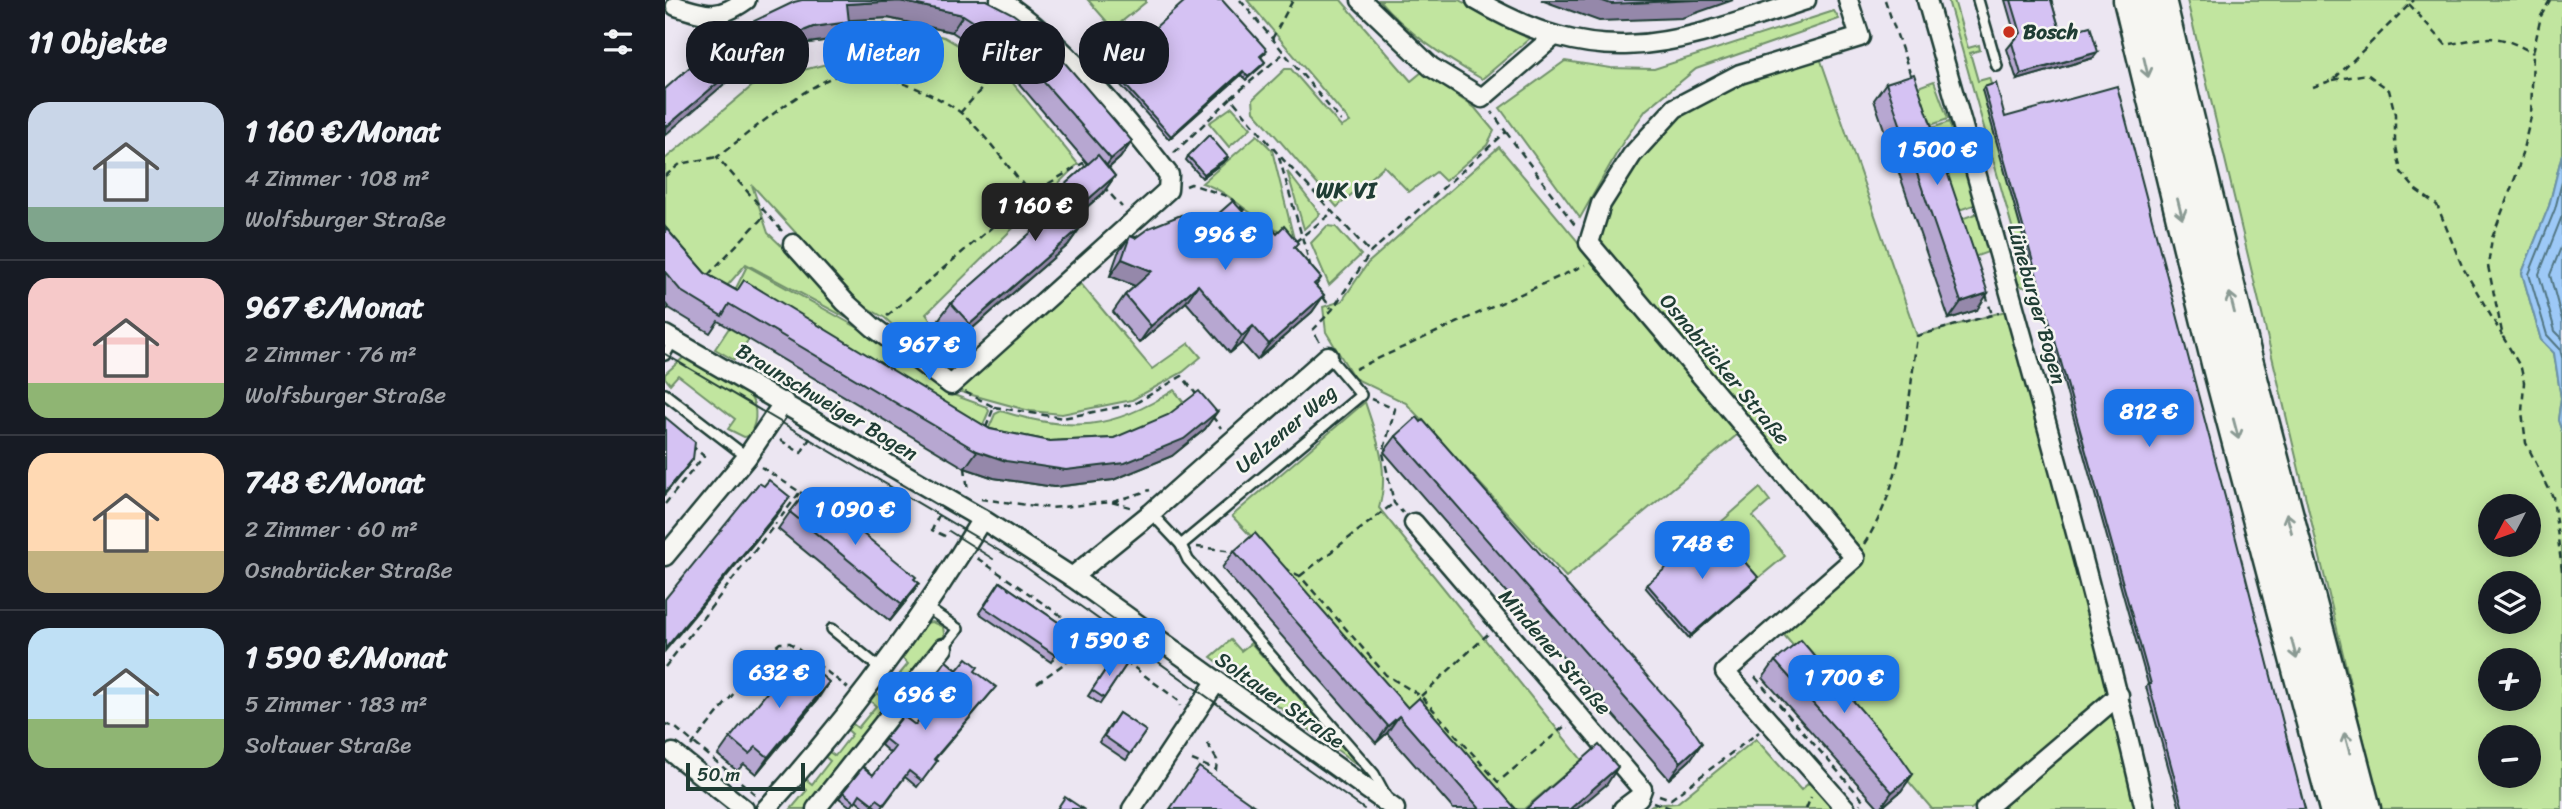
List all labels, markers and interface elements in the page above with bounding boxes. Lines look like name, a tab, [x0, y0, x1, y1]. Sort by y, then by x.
place label: Bosch	[2023, 13, 2078, 51]
text: 11 Objekte	[28, 15, 167, 69]
chip: Kaufen	[686, 21, 809, 84]
chip: Mieten	[823, 21, 944, 84]
chip: Filter	[958, 21, 1065, 84]
chip: Neu	[1079, 21, 1169, 84]
icon: filters	[599, 23, 637, 61]
marker: Bosch	[2001, 24, 2017, 40]
one-way arrow	[2140, 55, 2153, 77]
text: 1 160 €/Monat	[245, 104, 441, 158]
pin: 1 500 €	[1872, 128, 2002, 187]
text: 1 500 €	[1897, 129, 1977, 170]
icon: home	[84, 130, 168, 214]
text: 4 Zimmer · 108 m²	[245, 158, 430, 199]
district label: WK VI	[1316, 170, 1378, 211]
pin: 1 160 €	[970, 184, 1100, 243]
text: 1 160 €	[998, 185, 1072, 226]
one-way arrow	[2174, 197, 2187, 220]
text: Wolfsburger Straße	[245, 199, 446, 240]
pin: 996 €	[1176, 212, 1274, 272]
text: 996 €	[1194, 214, 1256, 255]
street label: Lüneburger Bogen	[1996, 219, 2078, 389]
text: 967 €/Monat	[245, 280, 424, 334]
street label: Osnabrücker Straße	[1650, 284, 1801, 454]
one-way arrow	[2225, 292, 2238, 315]
icon: home	[84, 306, 168, 390]
pin: 967 €	[880, 322, 978, 382]
text: 967 €	[898, 324, 960, 365]
street label: Braunschweiger Bogen	[728, 332, 926, 472]
text: 2 Zimmer · 76 m²	[245, 334, 417, 375]
street label: Uelzener Weg	[1226, 374, 1346, 484]
text: Wolfsburger Straße	[245, 375, 446, 416]
pin: 812 €	[2100, 390, 2198, 449]
text: 812 €	[2120, 391, 2178, 432]
one-way arrow	[2230, 417, 2243, 440]
text: 748 €/Monat	[245, 455, 426, 509]
icon: home	[84, 481, 168, 565]
pin: 1 090 €	[790, 488, 920, 547]
text: 1 090 €	[815, 489, 895, 530]
north arrow	[2478, 494, 2541, 556]
map controls	[2478, 494, 2541, 788]
text: 2 Zimmer · 60 m²	[245, 509, 418, 550]
one-way arrow	[2282, 512, 2295, 535]
pin: 748 €	[1653, 522, 1751, 581]
text: 748 €	[1671, 523, 1733, 564]
text: Osnabrücker Straße	[245, 550, 453, 591]
button: layers	[2478, 571, 2541, 634]
street label: Mindener Straße	[1489, 580, 1621, 724]
pin: 1 590 €	[1044, 618, 1174, 678]
text: 1 590 €	[1069, 620, 1149, 661]
text: 1 590 €/Monat	[245, 630, 448, 684]
one-way arrow	[2288, 638, 2301, 660]
street label: Soltauer Straße	[1207, 641, 1353, 759]
button: +	[2478, 648, 2541, 711]
pin: 632 €	[730, 650, 828, 710]
text: 632 €	[749, 652, 809, 693]
icon: home	[84, 656, 168, 740]
pin: 1 700 €	[1779, 656, 1909, 715]
text: 1 700 €	[1804, 657, 1884, 698]
pin: 696 €	[876, 672, 974, 732]
text: 696 €	[894, 674, 956, 715]
text: 5 Zimmer · 183 m²	[245, 684, 428, 725]
text: Soltauer Straße	[245, 725, 411, 766]
button: −	[2478, 725, 2541, 788]
one-way arrow	[2340, 732, 2353, 755]
text: 50 m	[697, 758, 740, 791]
scale bar	[686, 760, 805, 792]

